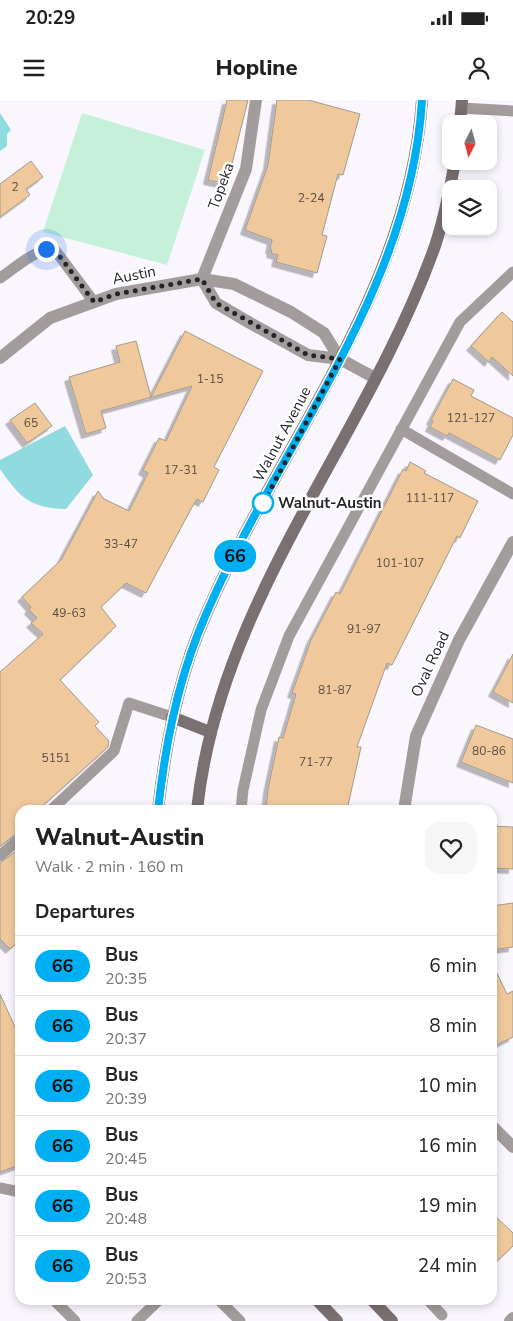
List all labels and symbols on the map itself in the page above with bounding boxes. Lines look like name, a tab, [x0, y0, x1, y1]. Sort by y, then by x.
north arrow	[442, 115, 498, 170]
street label: Topeka	[203, 160, 239, 212]
house number: 2	[11, 179, 19, 195]
house number: 2-24	[298, 190, 324, 206]
your location	[34, 237, 59, 262]
street label: Austin	[111, 261, 157, 289]
house number: 1-15	[197, 371, 223, 387]
street label: Walnut Avenue	[248, 383, 316, 485]
house number: 121-127	[447, 410, 495, 426]
house number: 65	[24, 415, 38, 431]
house number: 17-31	[164, 462, 198, 478]
house number: 111-117	[406, 490, 454, 506]
marker: Walnut-Austin	[252, 492, 274, 514]
place label: Walnut-Austin	[278, 493, 382, 513]
house number: 33-47	[104, 536, 138, 552]
line badge: 66	[212, 540, 258, 572]
house number: 101-107	[376, 555, 424, 571]
house number: 49-63	[52, 605, 86, 621]
house number: 91-97	[347, 621, 381, 637]
street label: Oval Road	[406, 628, 454, 700]
house number: 81-87	[318, 682, 352, 698]
house number: 80-86	[472, 743, 506, 759]
house number: 5151	[42, 750, 70, 766]
house number: 71-77	[299, 754, 333, 770]

